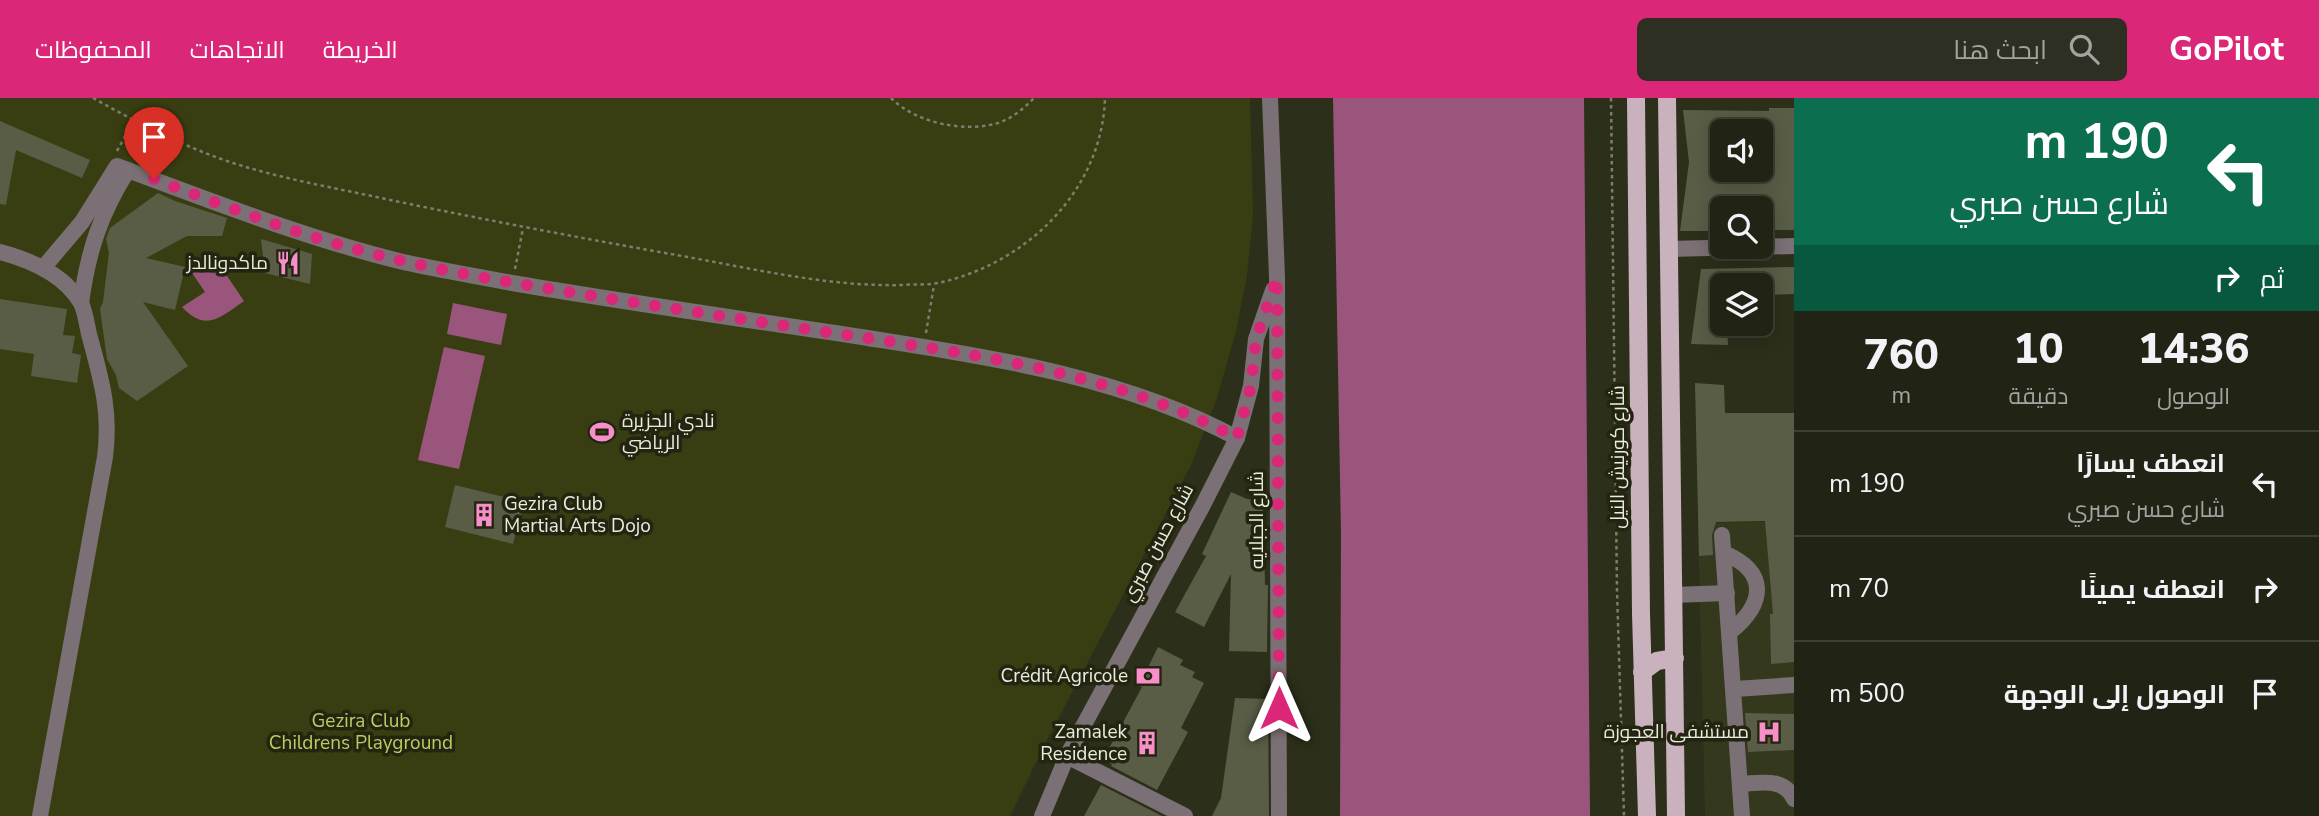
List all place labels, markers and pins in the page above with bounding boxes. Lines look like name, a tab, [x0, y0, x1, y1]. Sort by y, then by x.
pin	[124, 107, 184, 179]
restaurant icon: ماكدونالدز	[274, 249, 302, 277]
place label: ماكدونالدز	[186, 250, 268, 276]
place label: نادي الجزيرة الرياضي	[622, 408, 715, 457]
sports icon: نادي الجزيرة الرياضي	[588, 418, 616, 446]
place label: Gezira Club Martial Arts Dojo	[504, 491, 651, 539]
building icon: Gezira Club Martial Arts Dojo	[470, 501, 498, 529]
bank icon: Crédit Agricole	[1134, 662, 1162, 690]
place label: Crédit Agricole	[1000, 663, 1128, 689]
hospital icon: مستشفى العجوزة	[1755, 718, 1783, 746]
place label: Zamalek Residence	[1040, 719, 1127, 767]
place label: مستشفى العجوزة	[1604, 719, 1749, 745]
building icon: Zamalek Residence	[1133, 729, 1161, 757]

